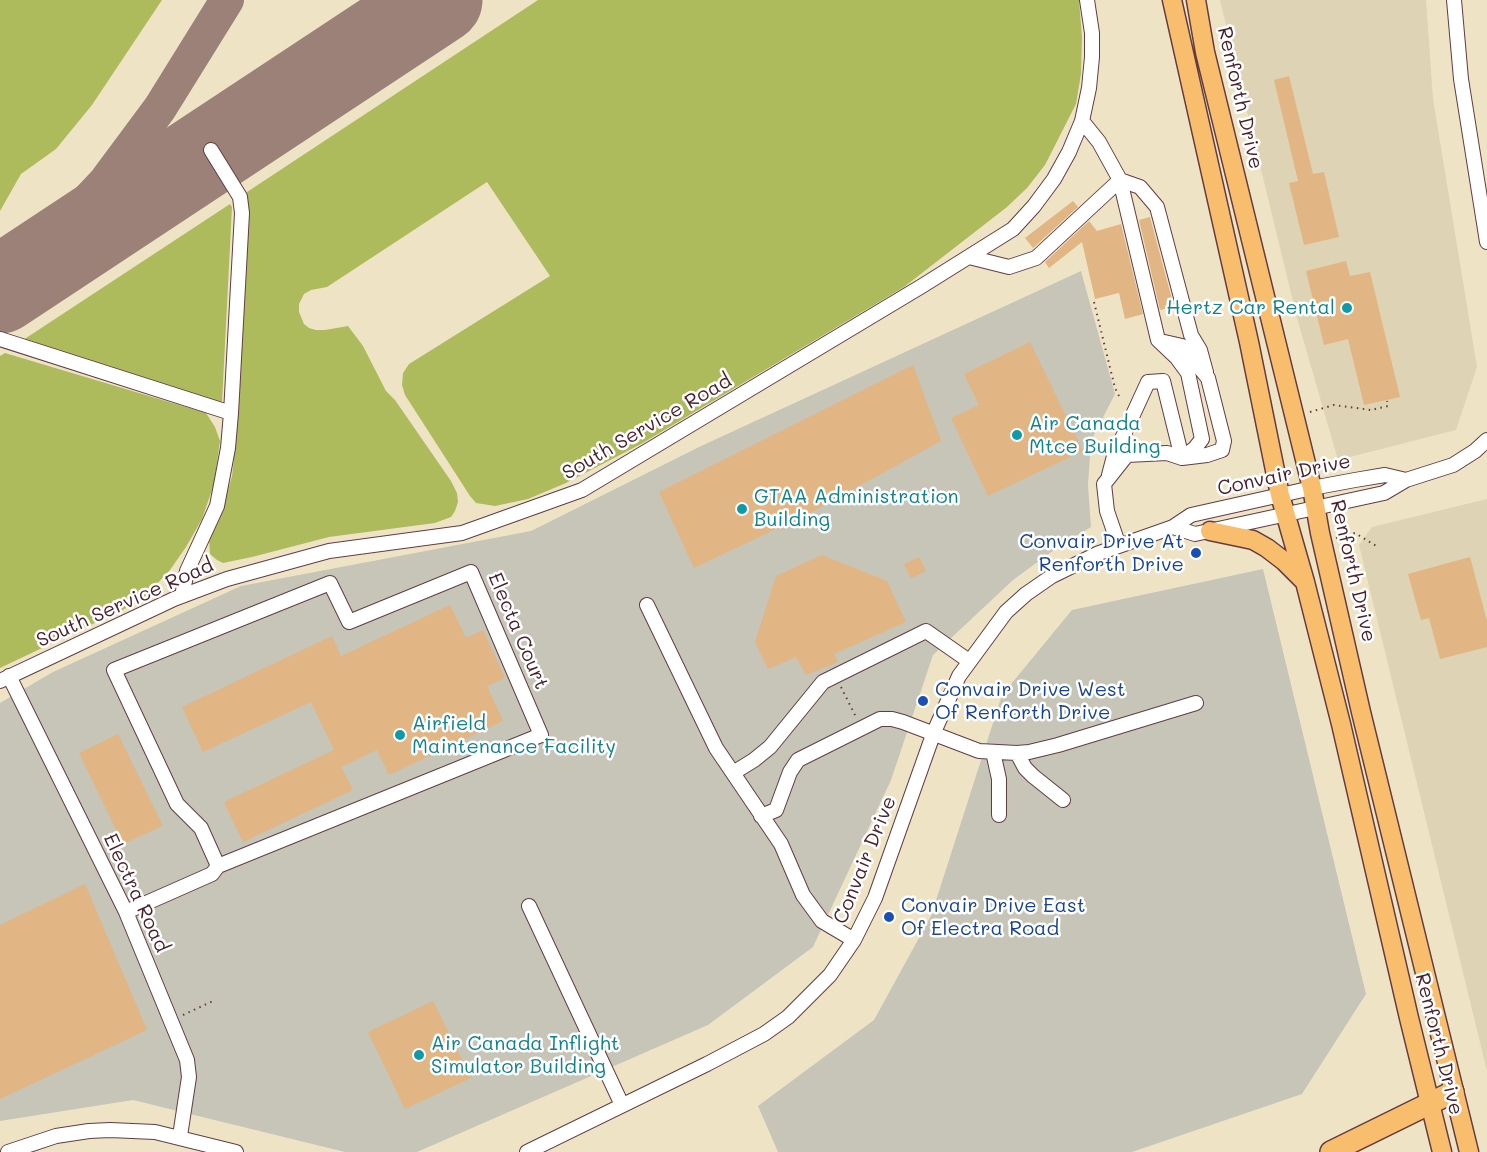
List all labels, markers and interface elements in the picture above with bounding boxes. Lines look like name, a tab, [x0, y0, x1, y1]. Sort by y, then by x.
street label: Renforth Drive	[1212, 25, 1268, 171]
place label: Hertz Car Rental	[1166, 296, 1335, 320]
marker: Hertz Car Rental	[1340, 301, 1354, 315]
street label: South Service Road	[558, 369, 736, 485]
place label: Air Canada Mtce Building	[1029, 412, 1160, 459]
marker: Air Canada Mtce Building	[1010, 428, 1024, 442]
street label: Convair Drive	[1215, 449, 1353, 501]
place label: GTAA Administration Building	[754, 485, 959, 532]
street label: Renforth Drive	[1325, 498, 1381, 644]
marker: GTAA Administration Building	[735, 502, 749, 516]
place label: Convair Drive At Renforth Drive	[1019, 530, 1184, 577]
marker: Convair Drive At Renforth Drive	[1189, 546, 1203, 560]
street label: South Service Road	[33, 553, 217, 653]
street label: Electa Court	[483, 569, 553, 693]
place label: Convair Drive West Of Renforth Drive	[935, 678, 1126, 725]
marker: Convair Drive West Of Renforth Drive	[916, 694, 930, 708]
place label: Airfield Maintenance Facility	[412, 712, 616, 759]
marker: Airfield Maintenance Facility	[393, 728, 407, 742]
street label: Convair Drive	[828, 793, 902, 927]
street label: Electra Road	[98, 830, 174, 956]
place label: Convair Drive East Of Electra Road	[901, 894, 1086, 941]
marker: Convair Drive East Of Electra Road	[882, 910, 896, 924]
street label: Renforth Drive	[1410, 971, 1468, 1117]
place label: Air Canada Inflight Simulator Building	[431, 1032, 620, 1079]
marker: Air Canada Inflight Simulator Building	[412, 1048, 426, 1062]

